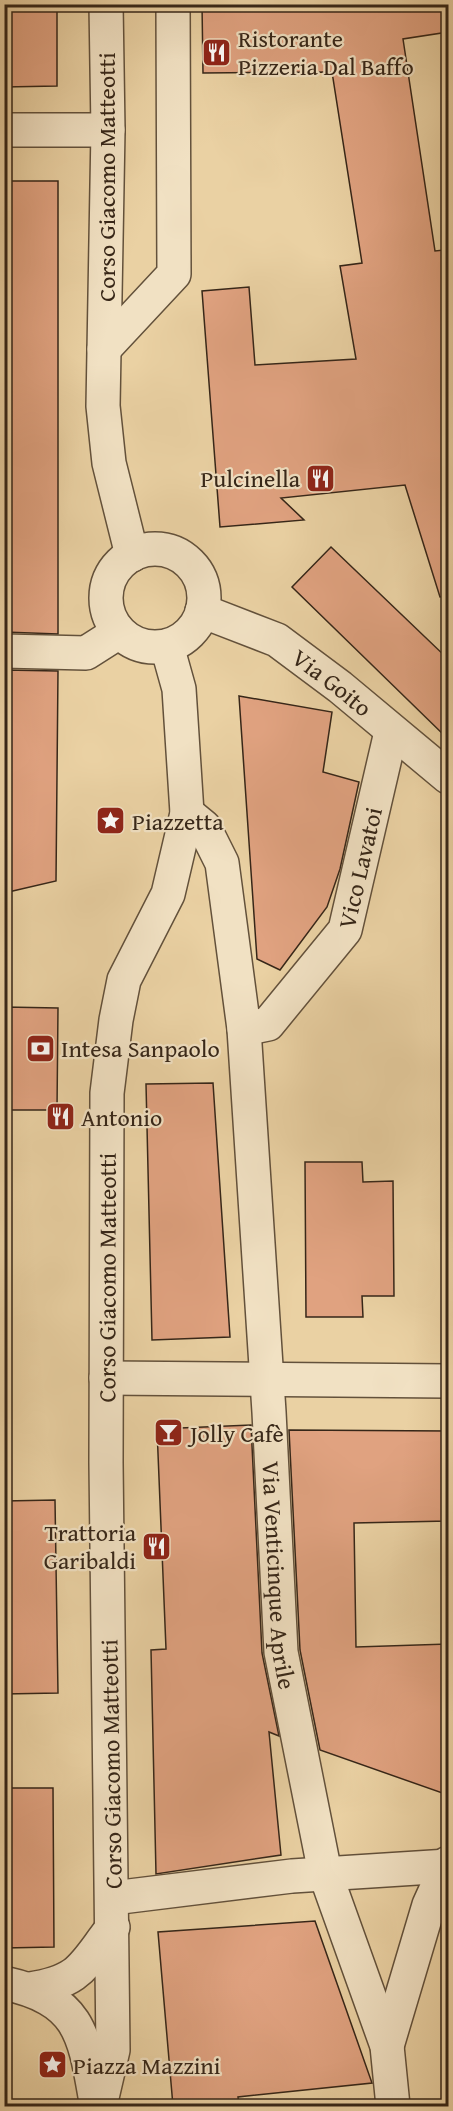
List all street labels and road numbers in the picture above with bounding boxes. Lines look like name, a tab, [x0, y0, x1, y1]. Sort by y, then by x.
street label: Corso Giacomo Matteotti	[89, 52, 124, 302]
street label: Via Goito	[285, 640, 380, 724]
street label: Vico Lavatoi	[328, 803, 391, 932]
street label: Corso Giacomo Matteotti	[89, 1152, 124, 1402]
street label: Via Venticinque Aprile	[254, 1460, 305, 1692]
street label: Corso Giacomo Matteotti	[91, 1639, 131, 1889]

